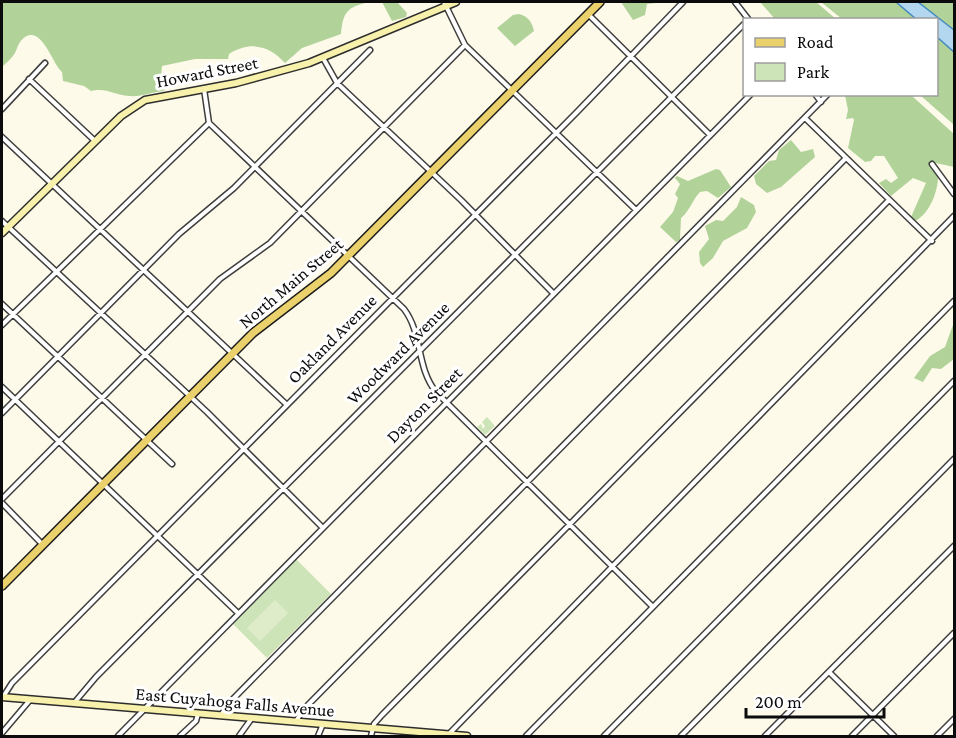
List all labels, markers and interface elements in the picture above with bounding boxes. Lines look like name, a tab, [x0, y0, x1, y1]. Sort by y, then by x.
legend	[743, 18, 938, 96]
text: Road	[797, 32, 834, 52]
street label: Howard Street	[154, 52, 261, 92]
text: Park	[797, 62, 829, 82]
street label: North Main Street	[235, 233, 348, 332]
street label: Oakland Avenue	[283, 290, 381, 388]
street label: Woodward Avenue	[343, 298, 453, 408]
street label: Dayton Street	[382, 362, 467, 447]
scale bar	[746, 681, 884, 719]
street label: East Cuyahoga Falls Avenue	[135, 683, 335, 721]
text: 200 m	[755, 692, 802, 712]

